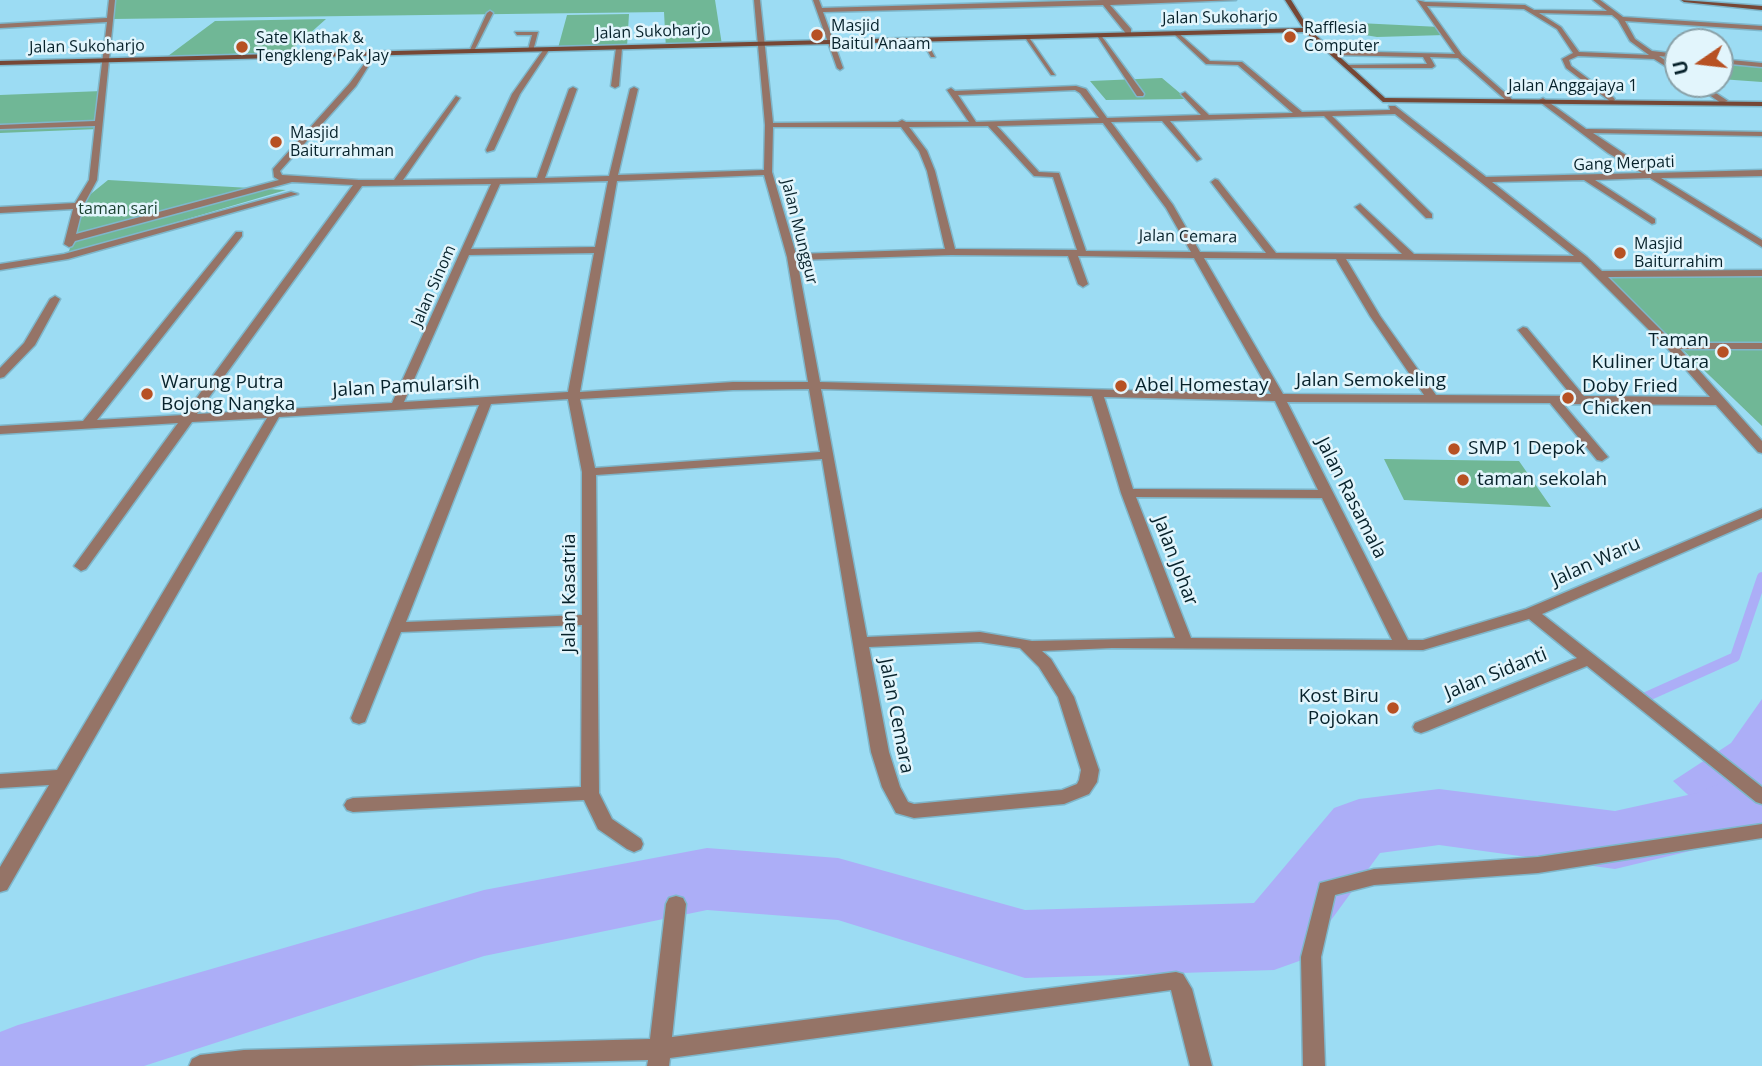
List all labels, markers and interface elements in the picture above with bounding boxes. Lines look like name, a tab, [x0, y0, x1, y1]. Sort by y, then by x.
street label: Jalan Sukoharjo	[1162, 7, 1278, 29]
place label: Masjid Baitul Anaam	[831, 16, 930, 54]
place label: Rafflesia Computer	[1304, 18, 1379, 56]
street label: Jalan Sukoharjo	[595, 20, 711, 44]
marker: Masjid Baitul Anaam	[809, 27, 825, 43]
place label: Sate Klathak & Tengkleng Pak Jay	[256, 28, 389, 66]
north arrow	[1664, 28, 1734, 98]
marker: Rafflesia Computer	[1282, 29, 1298, 45]
street label: Jalan Sukoharjo	[29, 36, 145, 58]
marker: Sate Klathak & Tengkleng Pak Jay	[234, 39, 250, 55]
text: U	[1666, 57, 1695, 78]
street label: Jalan Anggajaya 1	[1508, 76, 1638, 96]
place label: Masjid Baiturrahman	[290, 123, 394, 161]
marker: Masjid Baiturrahman	[268, 134, 284, 150]
street label: Gang Merpati	[1573, 153, 1675, 175]
street label: Jalan Munggur	[777, 177, 821, 287]
park label: taman sari	[78, 199, 158, 219]
street label: Jalan Cemara	[1139, 227, 1237, 247]
place label: Masjid Baiturrahim	[1634, 234, 1723, 272]
street label: Jalan Sinom	[408, 242, 460, 330]
marker: Masjid Baiturrahim	[1612, 245, 1628, 261]
place label: Taman Kuliner Utara	[1592, 330, 1709, 374]
marker: Taman Kuliner Utara	[1715, 344, 1731, 360]
street label: Jalan Semokeling	[1296, 370, 1446, 392]
place label: Warung Putra Bojong Nangka	[161, 372, 295, 416]
street label: Jalan Pamularsih	[332, 372, 480, 402]
place label: Abel Homestay	[1135, 375, 1269, 397]
place label: Doby Fried Chicken	[1582, 376, 1678, 420]
marker: Abel Homestay	[1113, 378, 1129, 394]
marker: Warung Putra Bojong Nangka	[139, 386, 155, 402]
marker: Doby Fried Chicken	[1560, 390, 1576, 406]
street label: Jalan Rasamala	[1311, 434, 1391, 562]
place label: SMP 1 Depok	[1468, 438, 1585, 460]
marker: SMP 1 Depok	[1446, 441, 1462, 457]
place label: taman sekolah	[1477, 469, 1607, 491]
marker: taman sekolah	[1455, 472, 1471, 488]
street label: Jalan Johar	[1147, 513, 1203, 609]
street label: Jalan Waru	[1548, 532, 1644, 592]
street label: Jalan Kasatria	[559, 533, 581, 653]
street label: Jalan Sidanti	[1442, 643, 1550, 705]
street label: Jalan Cemara	[874, 657, 918, 775]
place label: Kost Biru Pojokan	[1299, 686, 1379, 730]
marker: Kost Biru Pojokan	[1385, 700, 1401, 716]

